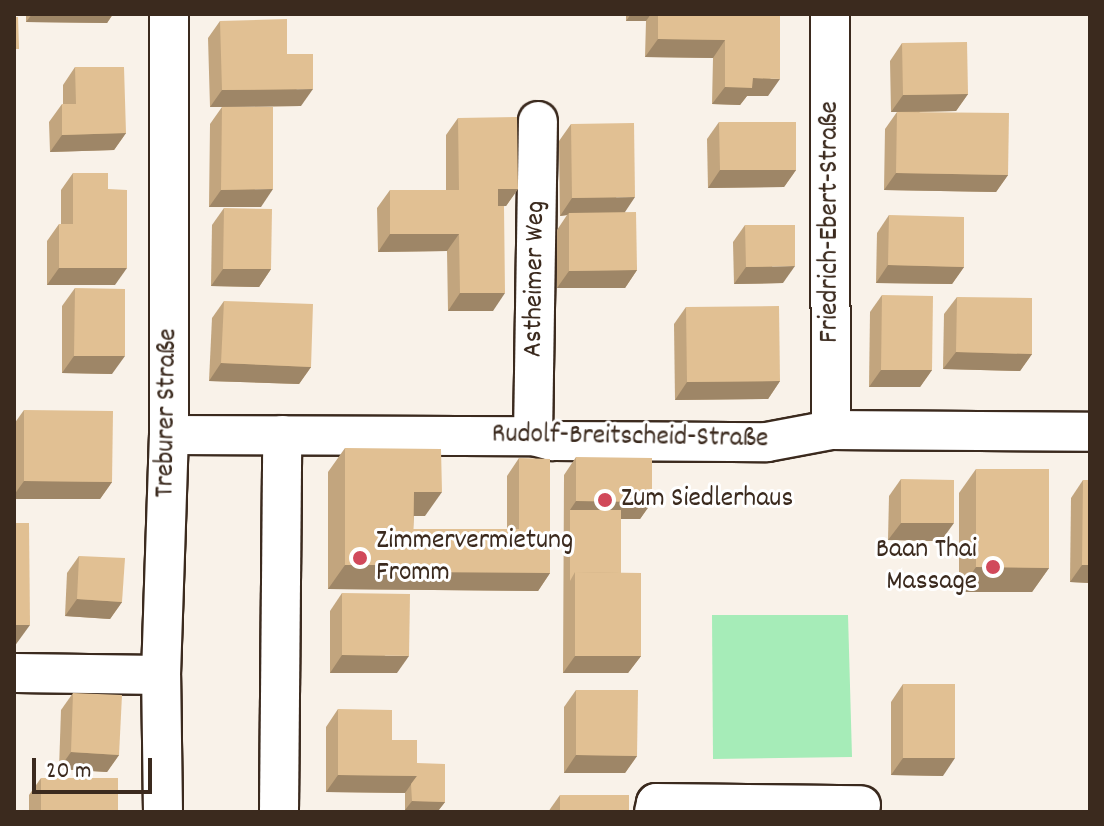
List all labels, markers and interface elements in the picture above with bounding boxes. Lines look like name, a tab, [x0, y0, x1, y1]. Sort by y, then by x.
street label: Friedrich-Ebert-Straße	[814, 101, 848, 343]
street label: Astheimer Weg	[518, 200, 554, 358]
street label: Treburer Straße	[150, 328, 186, 498]
street label: Rudolf-Breitscheid-Straße	[491, 419, 769, 457]
place label: Zum Siedlerhaus	[621, 483, 793, 517]
marker: Zum Siedlerhaus	[596, 491, 614, 509]
place label: Zimmervermietung Fromm	[376, 525, 573, 591]
place label: Baan Thai Massage	[876, 534, 977, 600]
marker: Zimmervermietung Fromm	[351, 549, 369, 567]
marker: Baan Thai Massage	[984, 558, 1002, 576]
scale bar	[36, 742, 156, 792]
text: 20 m	[46, 755, 92, 789]

